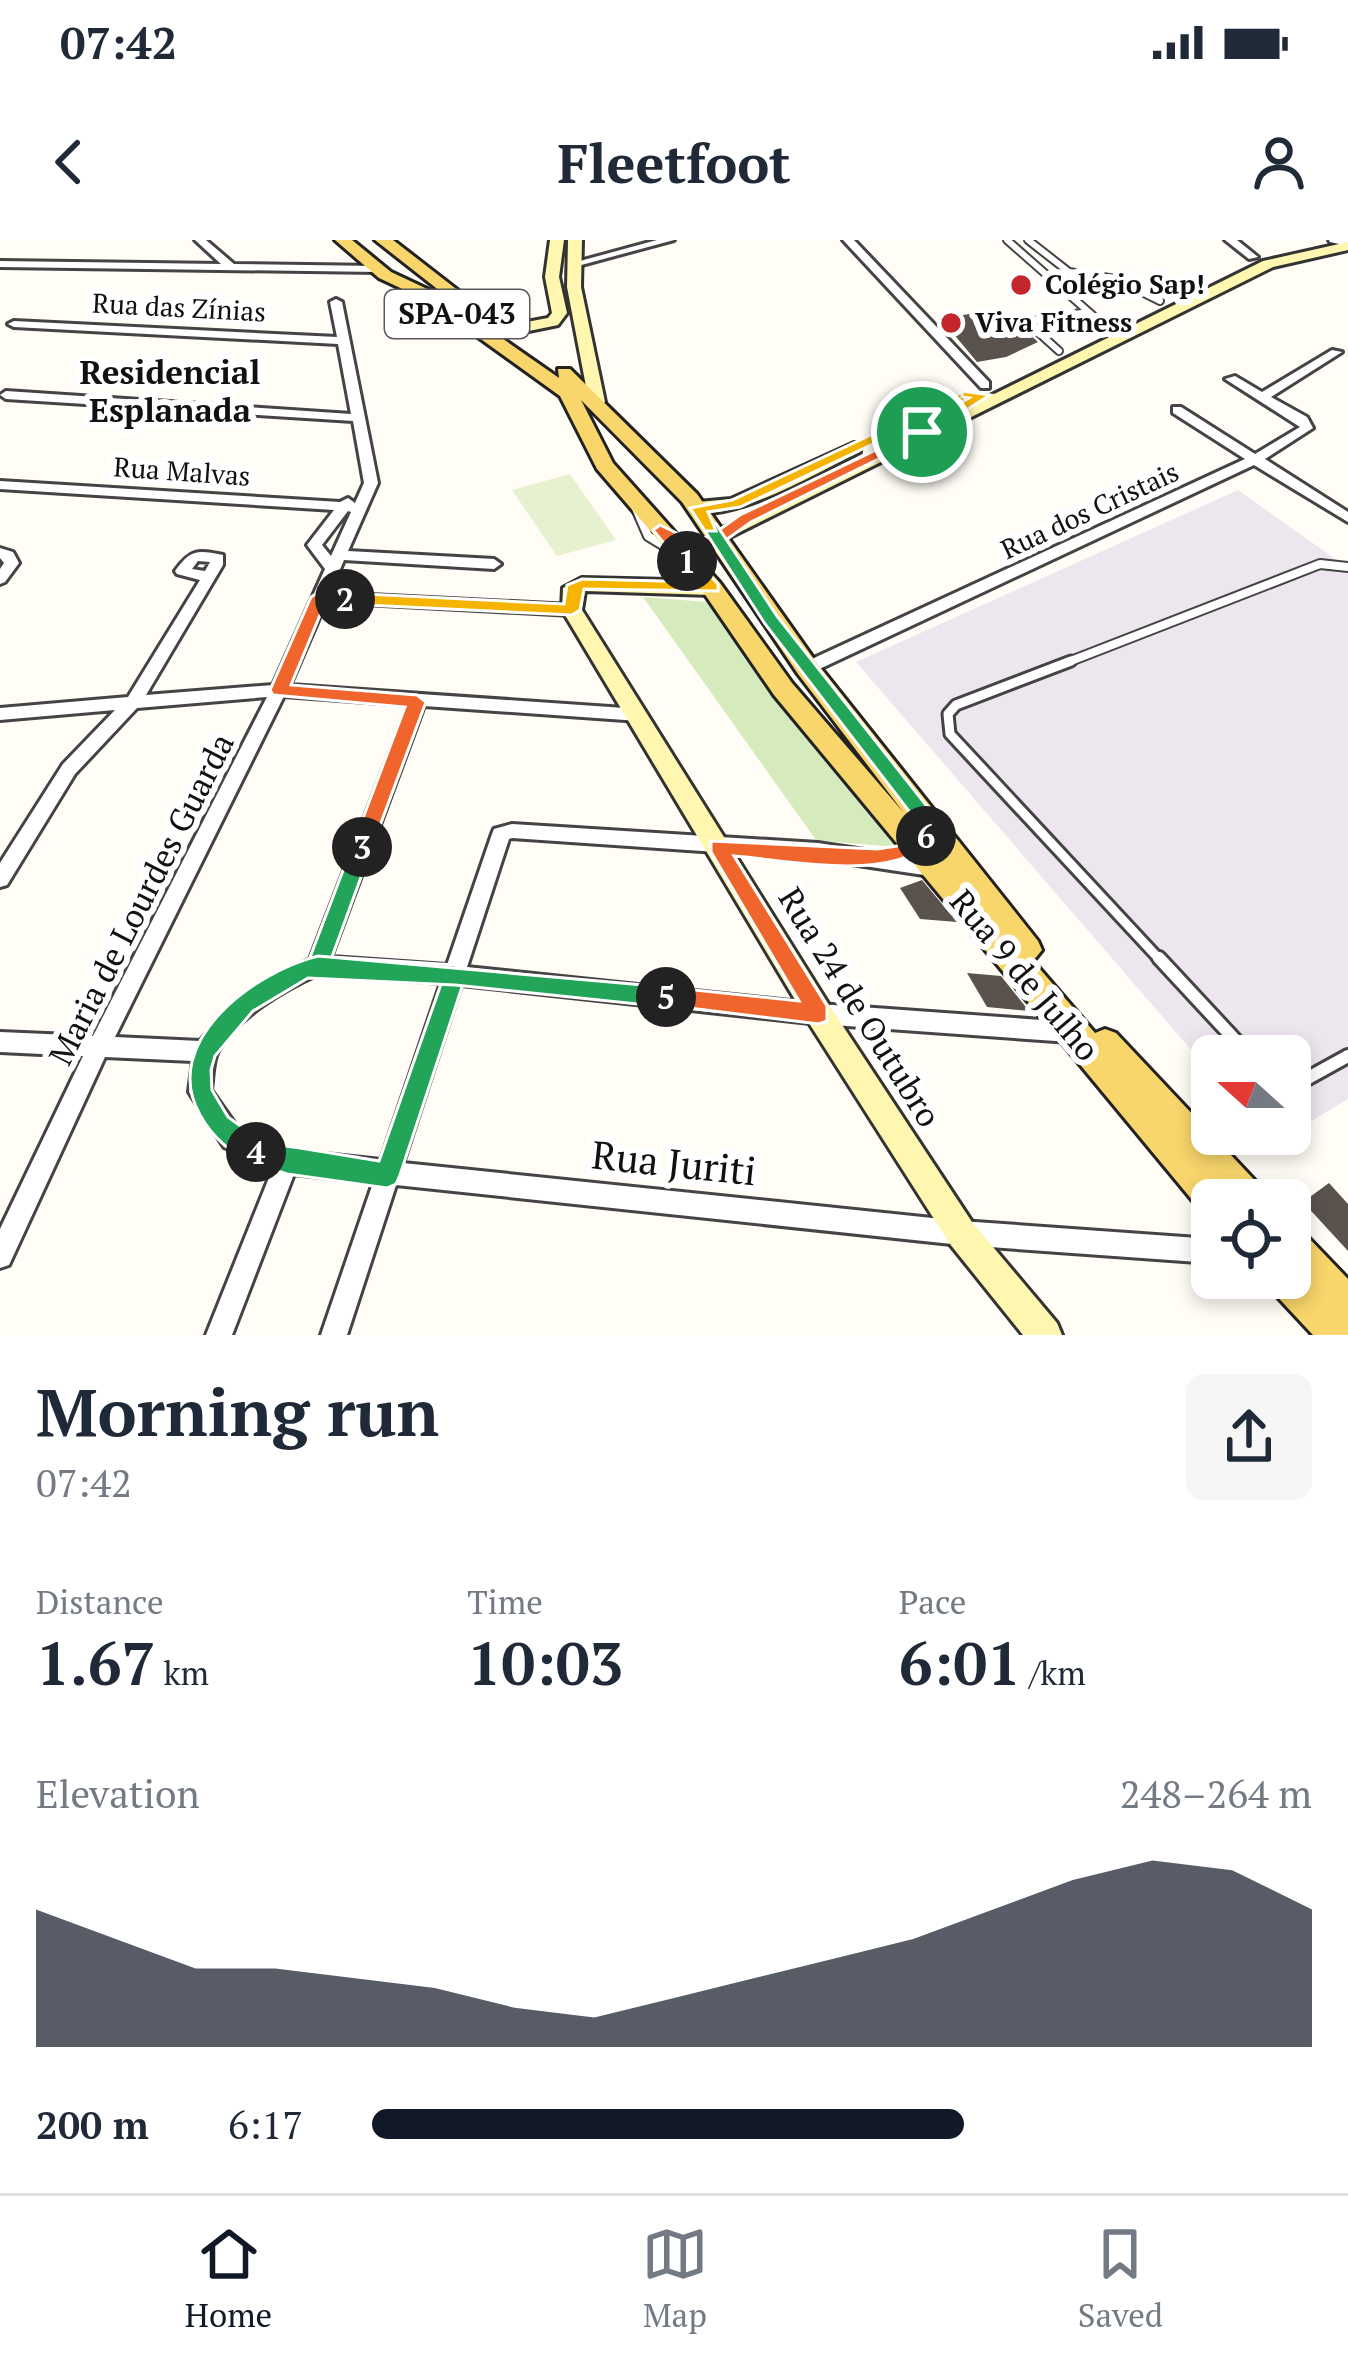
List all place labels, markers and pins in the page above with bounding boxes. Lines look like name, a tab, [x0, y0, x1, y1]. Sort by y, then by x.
place label: Colégio Sap!	[1045, 266, 1205, 302]
marker: Colégio Sap!	[1008, 272, 1034, 298]
place label: Viva Fitness	[975, 304, 1132, 340]
marker: Viva Fitness	[938, 310, 964, 336]
pin	[871, 381, 973, 483]
pin: 1	[657, 531, 717, 591]
pin: 2	[315, 569, 375, 629]
pin: 6	[896, 806, 956, 866]
pin: 3	[332, 817, 392, 877]
pin: 5	[636, 967, 696, 1027]
pin: 4	[226, 1122, 286, 1182]

